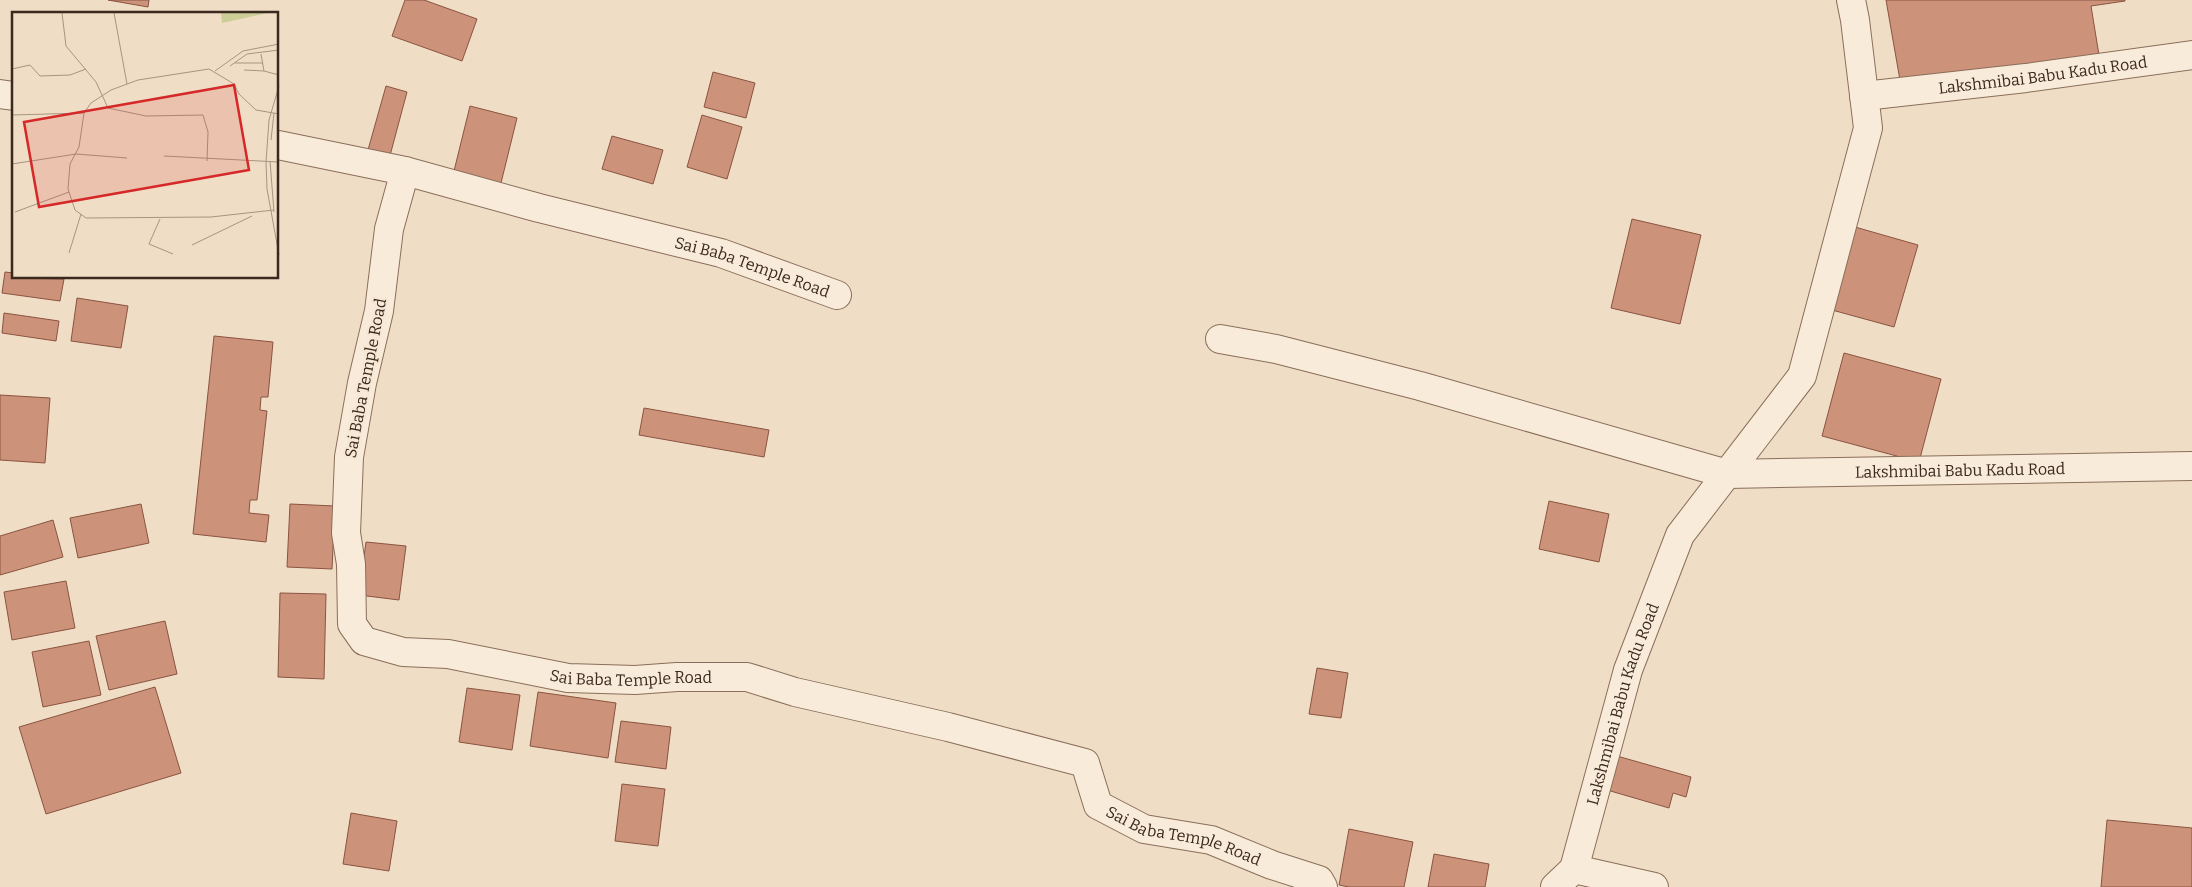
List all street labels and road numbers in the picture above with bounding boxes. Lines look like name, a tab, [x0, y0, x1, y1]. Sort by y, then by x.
street label: Lakshmibai Babu Kadu Road	[1937, 52, 2149, 98]
street label: Sai Baba Temple Road	[673, 233, 833, 302]
street label: Sai Baba Temple Road	[341, 296, 390, 459]
street label: Lakshmibai Babu Kadu Road	[1855, 459, 2066, 482]
street label: Lakshmibai Babu Kadu Road	[1583, 600, 1663, 807]
street label: Sai Baba Temple Road	[548, 666, 712, 690]
street label: Sai Baba Temple Road	[1103, 802, 1264, 870]

